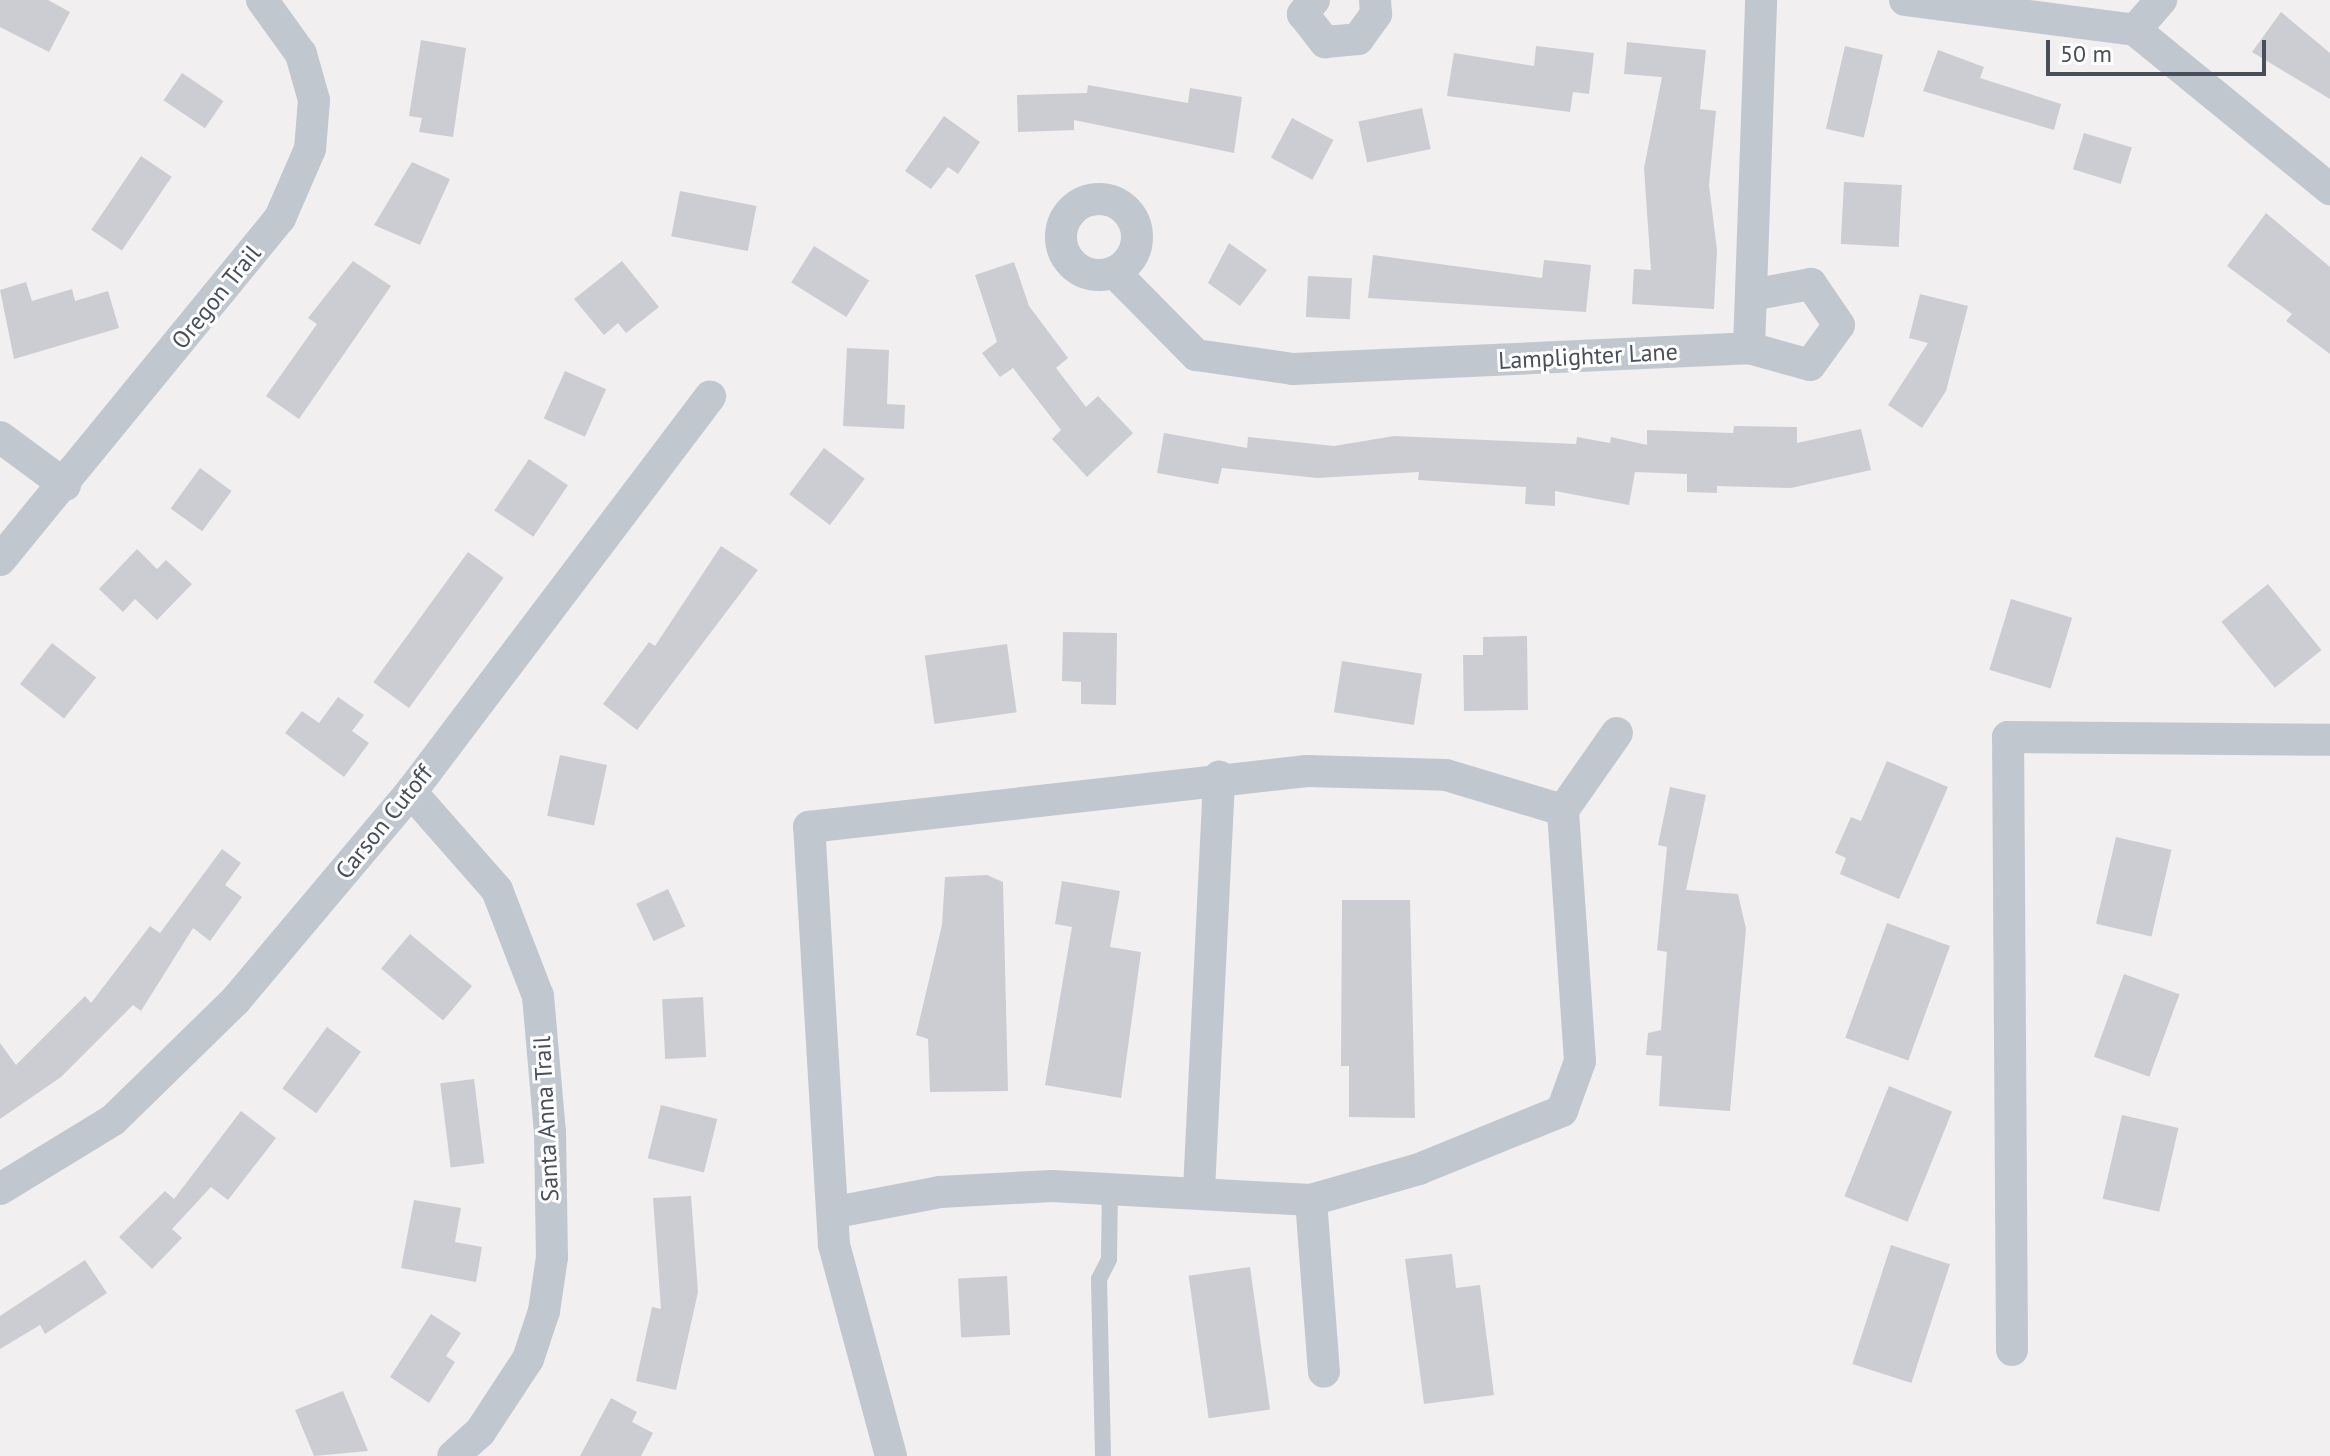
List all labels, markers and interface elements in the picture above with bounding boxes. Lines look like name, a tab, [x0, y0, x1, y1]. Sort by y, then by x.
scale bar	[2050, 24, 2270, 74]
text: 50 m	[2060, 38, 2112, 69]
street label: Oregon Trail	[165, 239, 267, 355]
street label: Lamplighter Lane	[1498, 337, 1678, 375]
street label: Carson Cutoff	[329, 759, 439, 885]
street label: Santa Anna Trail	[527, 1035, 565, 1203]

